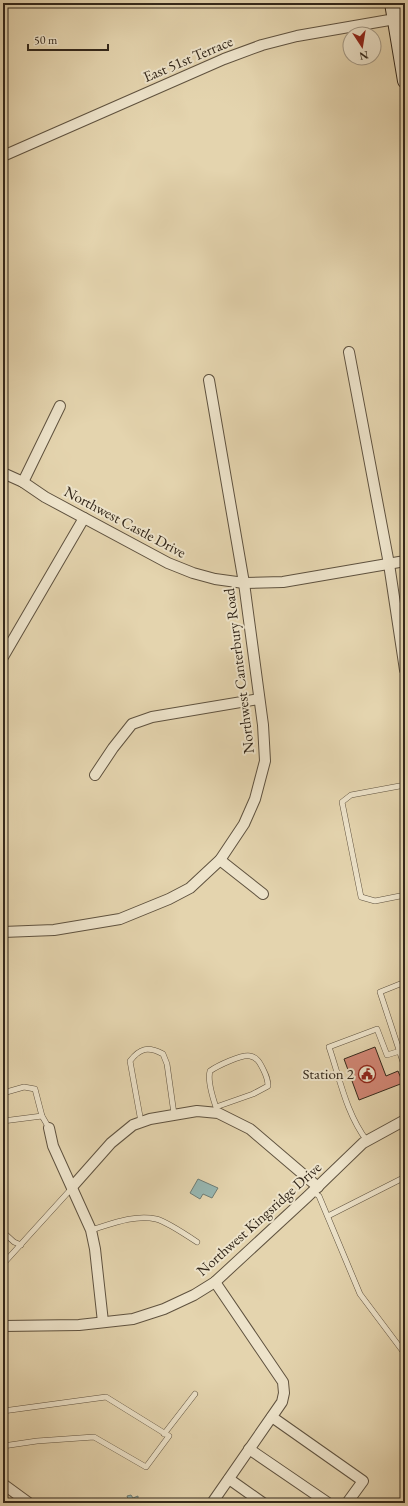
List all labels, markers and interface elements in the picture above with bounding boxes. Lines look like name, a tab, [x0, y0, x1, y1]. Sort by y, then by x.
scale bar	[28, 26, 108, 52]
north arrow	[342, 26, 382, 66]
street label: East 51st Terrace	[140, 31, 236, 86]
text: 50 m	[34, 32, 58, 48]
text: N	[358, 48, 370, 64]
street label: Northwest Castle Drive	[61, 481, 190, 562]
street label: Northwest Canterbury Road	[219, 587, 258, 755]
place label: Station 2	[302, 1064, 355, 1083]
public building icon: Station 2	[357, 1064, 377, 1084]
street label: Northwest Kingsridge Drive	[192, 1157, 325, 1280]

